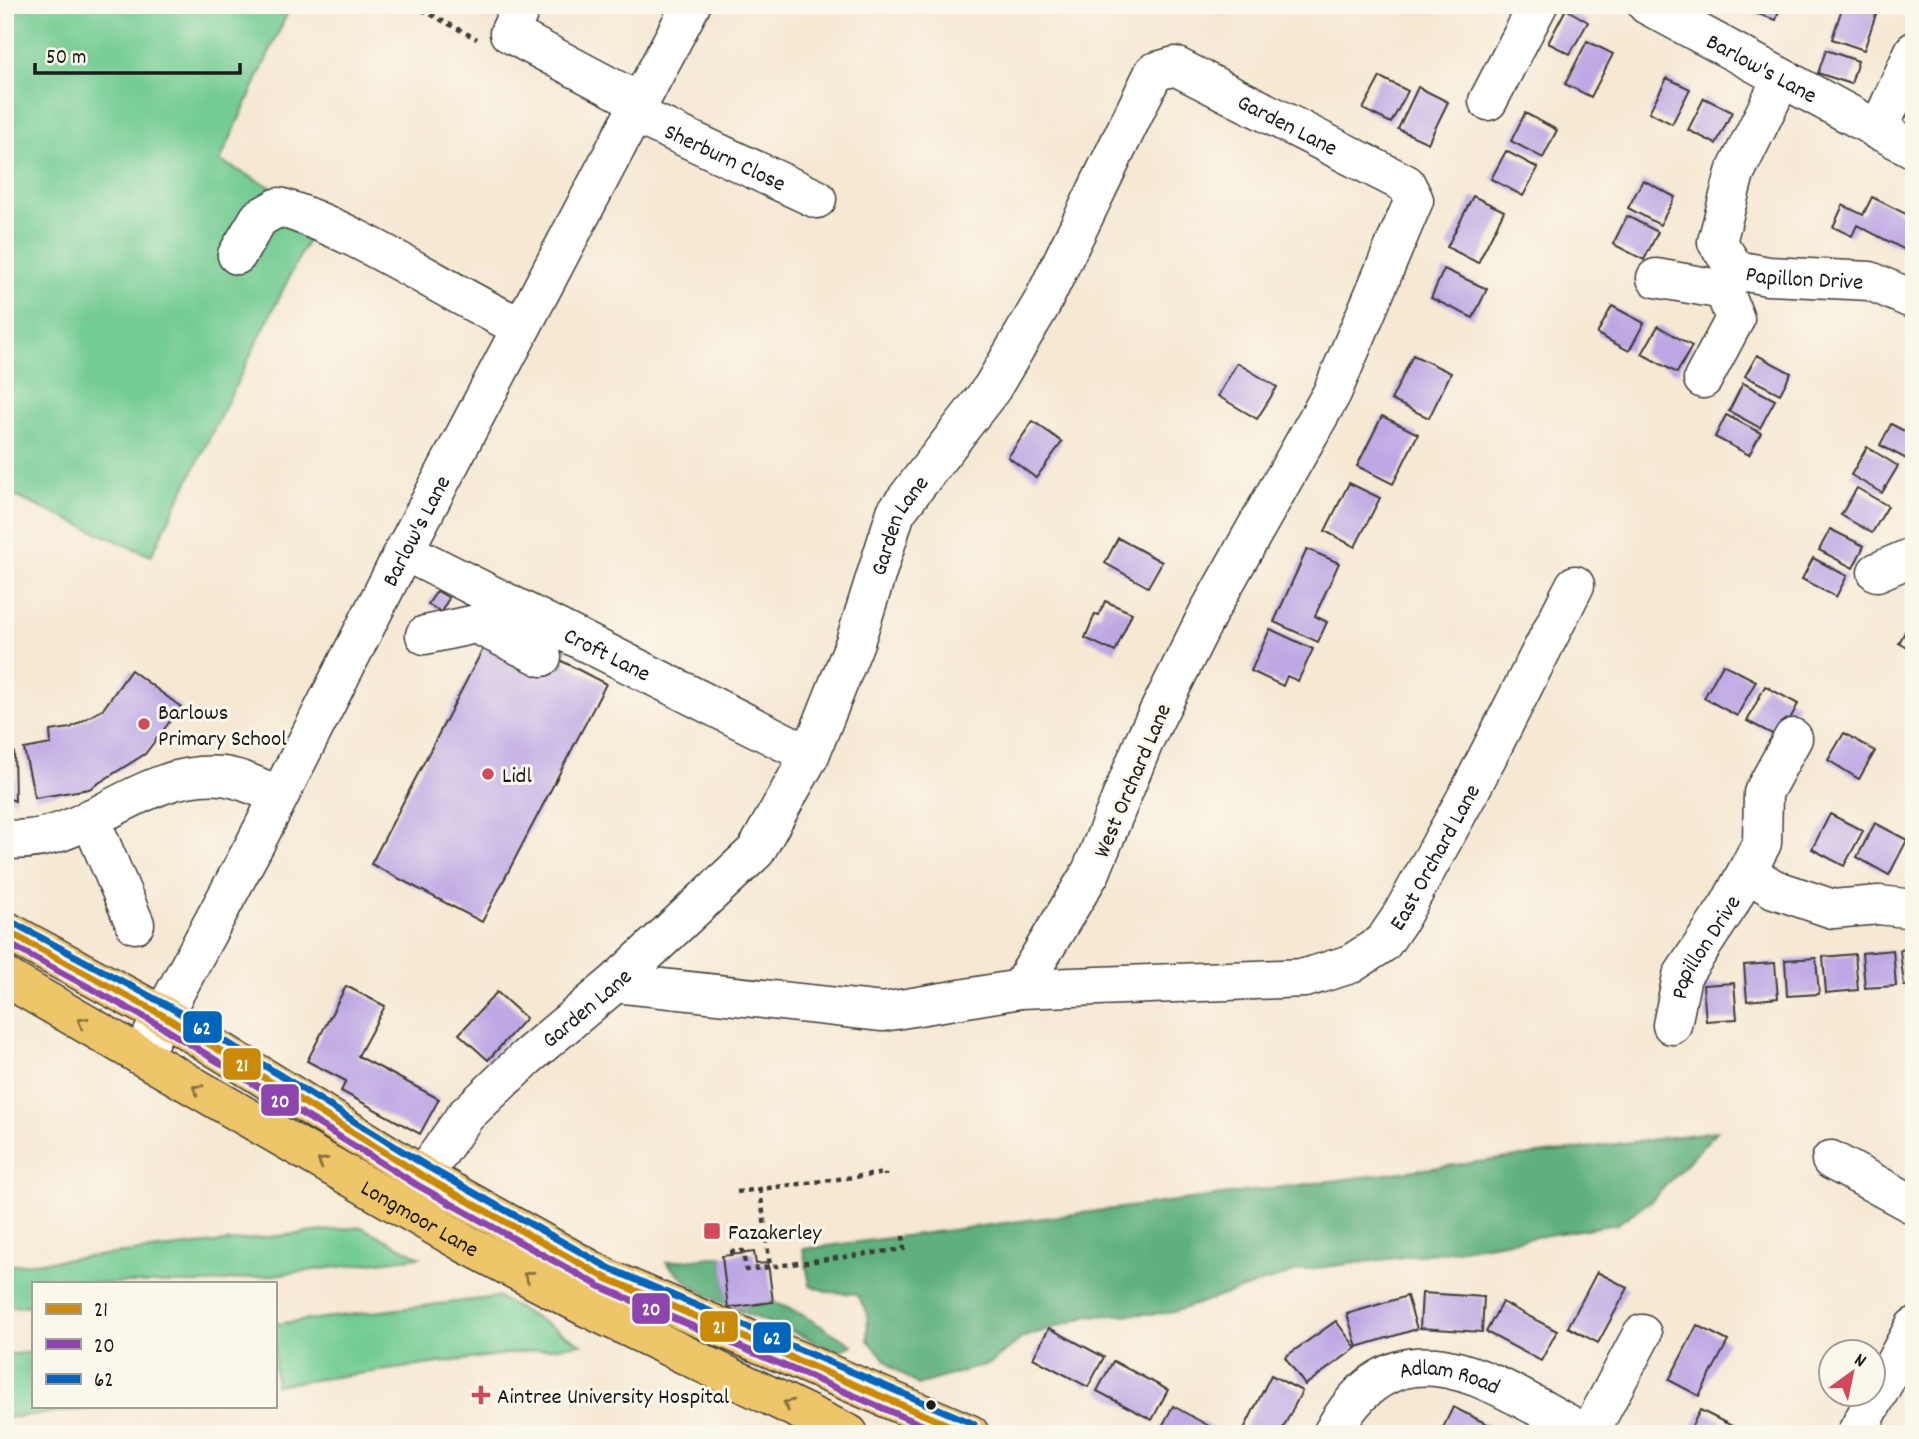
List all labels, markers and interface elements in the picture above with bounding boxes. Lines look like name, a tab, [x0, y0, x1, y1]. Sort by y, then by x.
street label: Barlow's Lane	[1699, 27, 1822, 114]
scale bar	[35, 32, 240, 76]
text: 50 m	[46, 44, 86, 74]
street label: Garden Lane	[1231, 87, 1342, 166]
street label: Sherburn Close	[658, 117, 790, 202]
street label: Papillon Drive	[1742, 259, 1864, 301]
street label: Barlow's Lane	[376, 470, 461, 593]
street label: Garden Lane	[864, 470, 938, 580]
street label: Croft Lane	[557, 621, 655, 692]
place label: Barlows Primary School	[158, 698, 287, 757]
street label: West Orchard Lane	[1087, 699, 1182, 864]
marker: Barlows Primary School	[136, 716, 152, 732]
place label: Lidl	[502, 761, 532, 794]
marker: Lidl	[480, 766, 496, 782]
street label: East Orchard Lane	[1383, 779, 1491, 938]
street label: Papillon Drive	[1665, 890, 1751, 1002]
street label: Garden Lane	[536, 962, 641, 1058]
line badge: 62	[182, 1010, 223, 1044]
one-way arrow	[77, 1017, 90, 1030]
text: 62	[193, 1017, 211, 1044]
line badge: 21	[222, 1047, 262, 1081]
text: 21	[236, 1054, 248, 1081]
line badge: 20	[260, 1083, 300, 1117]
one-way arrow	[192, 1085, 205, 1098]
text: 20	[271, 1090, 289, 1117]
one-way arrow	[317, 1157, 329, 1170]
street label: Longmoor Lane	[353, 1173, 484, 1268]
place label: Fazakerley	[728, 1218, 822, 1251]
marker: Fazakerley	[702, 1221, 722, 1241]
one-way arrow	[523, 1271, 535, 1285]
legend	[32, 1282, 276, 1408]
line badge: 20	[631, 1292, 671, 1325]
text: 21	[94, 1297, 108, 1327]
text: 20	[642, 1298, 660, 1325]
line badge: 21	[699, 1310, 739, 1343]
text: 21	[713, 1316, 725, 1343]
line badge: 62	[752, 1321, 792, 1354]
text: 62	[763, 1327, 781, 1354]
text: 20	[94, 1333, 115, 1363]
north arrow	[1818, 1338, 1888, 1408]
text: N	[1848, 1348, 1871, 1376]
street label: Adlam Road	[1396, 1353, 1505, 1405]
text: 62	[94, 1367, 113, 1397]
place label: Aintree University Hospital	[497, 1382, 730, 1415]
marker: Aintree University Hospital	[471, 1385, 491, 1405]
one-way arrow	[783, 1398, 795, 1412]
unlabelled marker	[924, 1398, 938, 1412]

